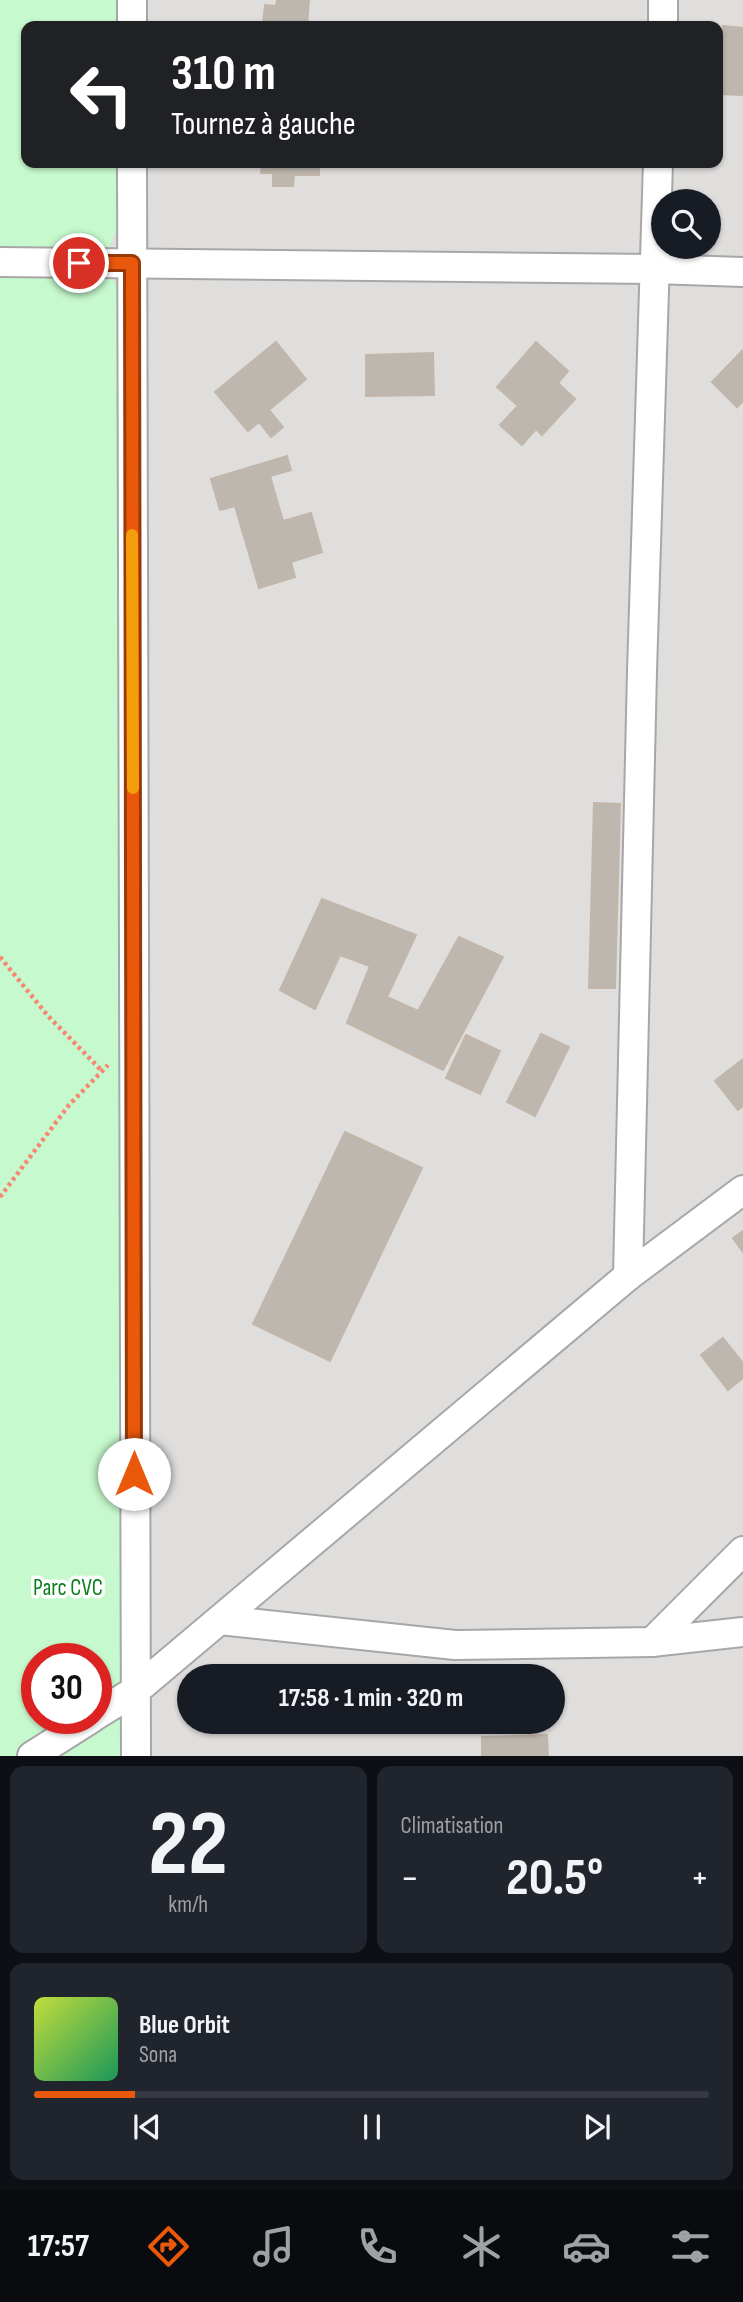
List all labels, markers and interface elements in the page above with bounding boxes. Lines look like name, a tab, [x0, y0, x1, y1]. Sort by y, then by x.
text: 310 m	[171, 45, 276, 104]
icon: left	[56, 49, 147, 140]
text: Tournez à gauche	[171, 105, 356, 144]
map controls	[651, 189, 721, 259]
button: search	[651, 189, 721, 259]
pin	[49, 233, 109, 293]
icon: arrive	[60, 244, 98, 282]
position arrow	[97, 1437, 171, 1511]
park label: Parc CVC	[33, 1574, 103, 1602]
speed limit sign: 30	[21, 1643, 112, 1734]
text: 17:58 · 1 min · 320 m	[279, 1683, 463, 1714]
text: 22	[148, 1791, 228, 1900]
text: Climatisation	[401, 1812, 503, 1840]
text: 20.5°	[506, 1847, 603, 1910]
text: −	[401, 1856, 419, 1901]
text: +	[690, 1856, 709, 1901]
text: km/h	[168, 1891, 208, 1919]
text: Blue Orbit	[139, 2010, 230, 2041]
text: Sona	[139, 2041, 177, 2069]
icon: previous	[128, 2108, 166, 2146]
icon: pause	[353, 2108, 391, 2146]
icon: next	[578, 2108, 616, 2146]
icon: directions	[144, 2222, 193, 2271]
icon: music	[249, 2222, 298, 2271]
icon: phone	[353, 2222, 402, 2271]
icon: climate	[457, 2222, 506, 2271]
icon: car	[562, 2222, 611, 2271]
icon: filters	[666, 2222, 715, 2271]
text: 17:57	[28, 2227, 89, 2266]

